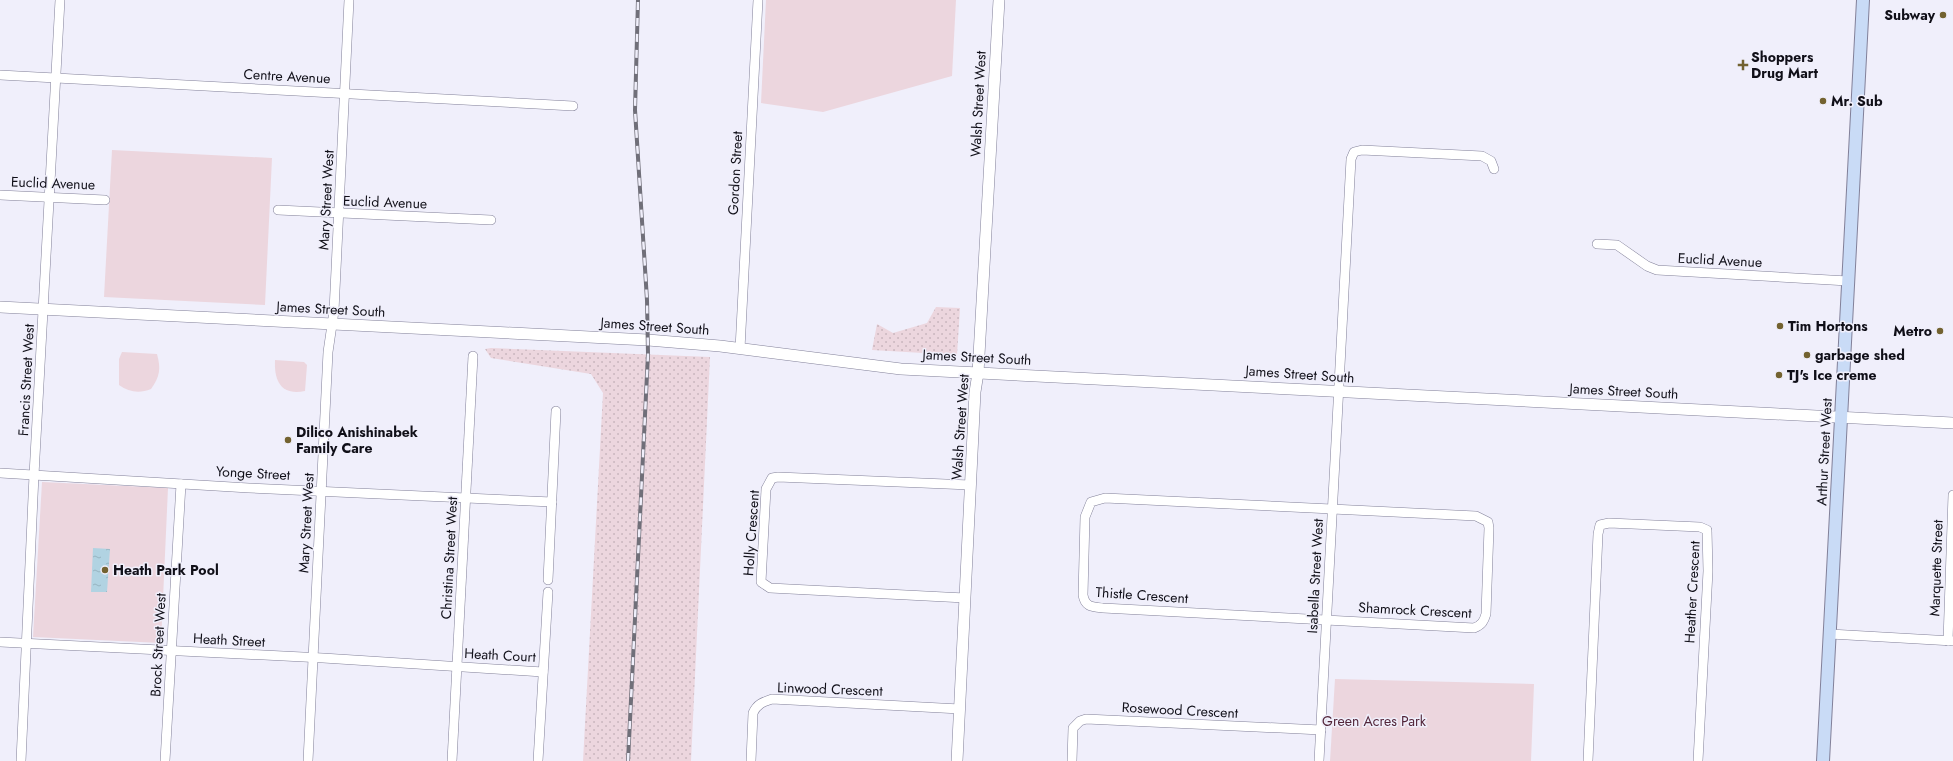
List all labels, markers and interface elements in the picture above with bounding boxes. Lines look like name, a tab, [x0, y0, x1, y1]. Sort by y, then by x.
place label: Subway	[1884, 5, 1936, 25]
marker: Subway	[1938, 10, 1948, 20]
place label: Shoppers Drug Mart	[1751, 47, 1819, 83]
street label: Walsh Street West	[965, 50, 991, 158]
marker: Shoppers Drug Mart	[1738, 60, 1748, 70]
street label: Centre Avenue	[243, 64, 331, 88]
place label: Mr. Sub	[1831, 91, 1883, 111]
marker: Mr. Sub	[1818, 96, 1828, 106]
street label: Gordon Street	[723, 130, 747, 215]
street label: Mary Street West	[313, 149, 339, 251]
street label: Euclid Avenue	[10, 172, 96, 194]
street label: Euclid Avenue	[342, 191, 428, 213]
street label: Euclid Avenue	[1677, 248, 1763, 272]
street label: James Street South	[274, 296, 386, 322]
street label: James Street South	[598, 312, 710, 340]
place label: Tim Hortons	[1788, 316, 1868, 336]
marker: Tim Hortons	[1775, 321, 1785, 331]
place label: Metro	[1893, 321, 1932, 341]
street label: Francis Street West	[13, 323, 39, 437]
marker: Metro	[1935, 326, 1945, 336]
street label: James Street South	[920, 344, 1032, 370]
place label: garbage shed	[1815, 345, 1905, 365]
marker: garbage shed	[1802, 350, 1812, 360]
street label: James Street South	[1243, 360, 1355, 388]
place label: TJ's Ice creme	[1787, 365, 1877, 385]
marker: TJ's Ice creme	[1774, 370, 1784, 380]
street label: Walsh Street West	[946, 373, 974, 481]
street label: James Street South	[1567, 378, 1679, 404]
street label: Arthur Street West	[1811, 397, 1837, 506]
place label: Dilico Anishinabek Family Care	[296, 422, 418, 458]
marker: Dilico Anishinabek Family Care	[283, 435, 293, 445]
street label: Yonge Street	[215, 461, 291, 485]
street label: Mary Street West	[293, 472, 319, 574]
street label: Holly Crescent	[738, 489, 764, 577]
street label: Christina Street West	[436, 495, 462, 620]
street label: Isabella Street West	[1302, 517, 1328, 634]
street label: Marquette Street	[1924, 519, 1948, 617]
street label: Heather Crescent	[1679, 540, 1705, 644]
place label: Heath Park Pool	[113, 560, 219, 580]
marker: Heath Park Pool	[100, 565, 110, 575]
street label: Thistle Crescent	[1095, 582, 1190, 608]
street label: Brock Street West	[145, 592, 171, 697]
street label: Shamrock Crescent	[1358, 597, 1473, 623]
street label: Heath Street	[192, 628, 266, 652]
street label: Heath Court	[464, 643, 537, 667]
street label: Linwood Crescent	[777, 677, 884, 701]
street label: Rosewood Crescent	[1121, 697, 1239, 723]
park label: Green Acres Park	[1322, 711, 1427, 731]

